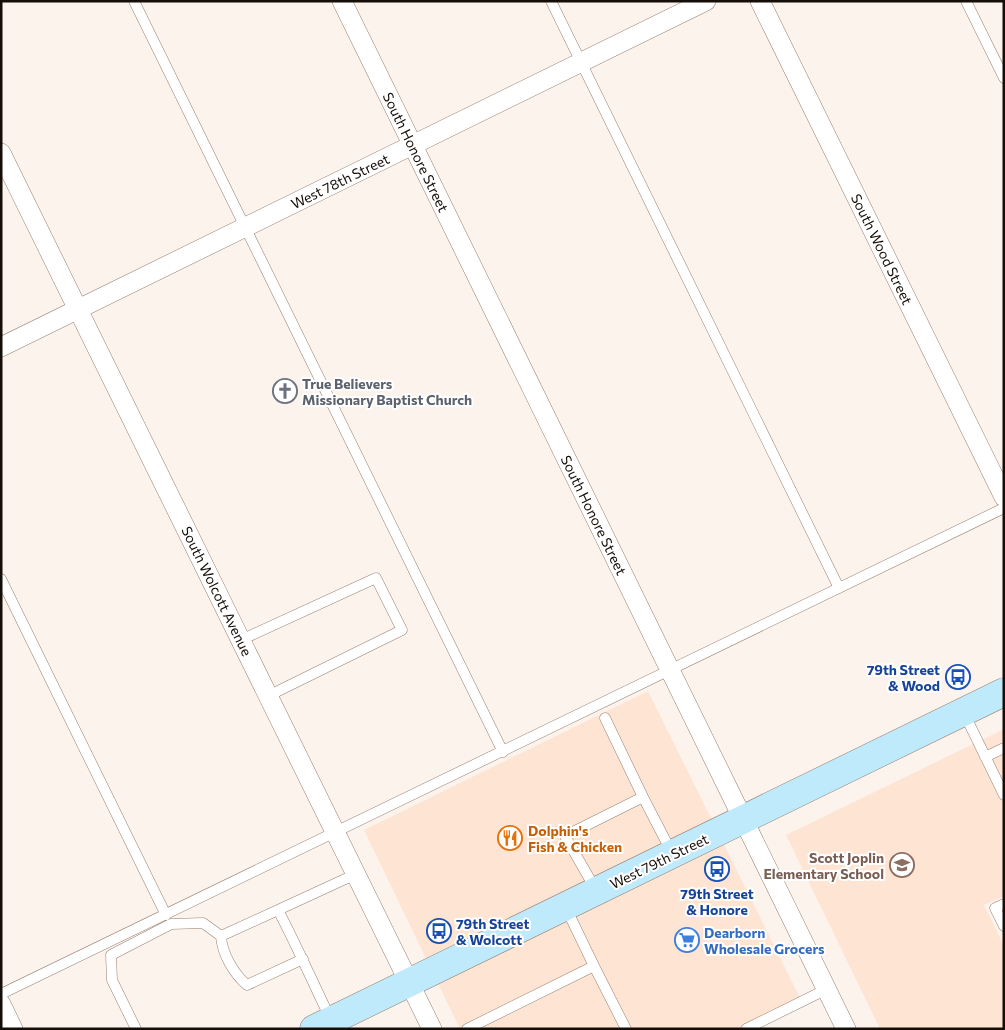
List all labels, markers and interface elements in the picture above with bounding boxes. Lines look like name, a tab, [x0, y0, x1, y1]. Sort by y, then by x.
street label: South Honore Street	[380, 89, 452, 215]
street label: West 78th Street	[288, 150, 392, 212]
street label: South Wood Street	[848, 191, 916, 307]
place label: True Believers Missionary Baptist Church	[302, 375, 472, 408]
church icon: True Believers Missionary Baptist Church	[272, 378, 298, 404]
street label: South Honore Street	[558, 452, 630, 578]
street label: South Wolcott Avenue	[178, 523, 256, 659]
place label: 79th Street & Wood	[867, 661, 940, 694]
bus stop icon: 79th Street & Wood	[945, 664, 971, 690]
place label: Dolphin's Fish & Chicken	[528, 822, 622, 855]
restaurant icon: Dolphin's Fish & Chicken	[497, 825, 523, 851]
street label: West 79th Street	[607, 830, 711, 892]
place label: Scott Joplin Elementary School	[764, 849, 884, 882]
school or university icon: Scott Joplin Elementary School	[889, 852, 915, 878]
bus stop icon: 79th Street & Honore	[704, 856, 730, 882]
place label: 79th Street & Honore	[680, 885, 754, 918]
place label: 79th Street & Wolcott	[456, 915, 529, 948]
bus stop icon: 79th Street & Wolcott	[426, 918, 452, 944]
place label: Dearborn Wholesale Grocers	[704, 924, 825, 957]
supermarket icon: Dearborn Wholesale Grocers	[674, 927, 700, 953]

